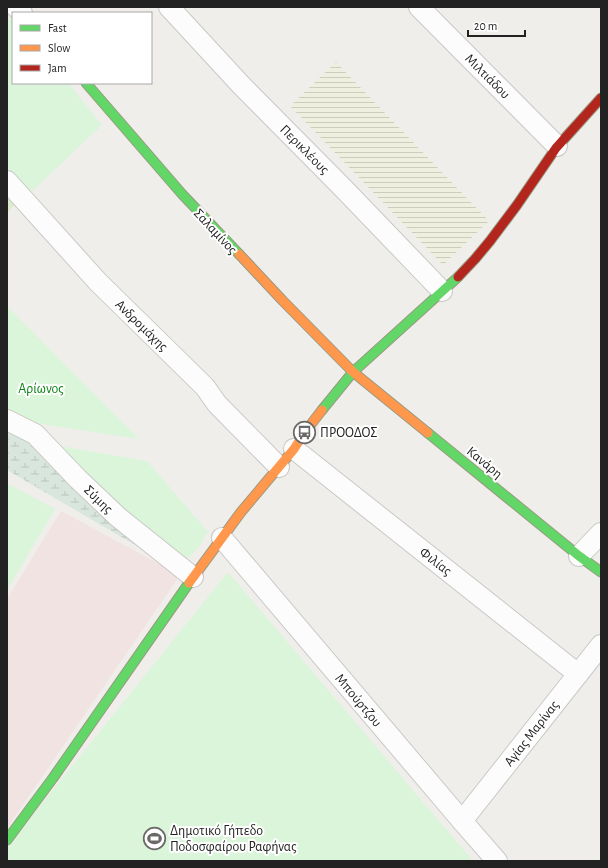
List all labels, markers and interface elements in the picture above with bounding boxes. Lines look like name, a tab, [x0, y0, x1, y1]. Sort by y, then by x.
legend	[12, 12, 152, 84]
scale bar	[468, 12, 525, 38]
text: 20 m	[474, 20, 497, 32]
text: Fast	[48, 22, 67, 34]
text: Slow	[48, 42, 70, 54]
street label: Μιλτιάδου	[462, 52, 512, 102]
text: Jam	[48, 62, 67, 74]
street label: Περικλέους	[277, 122, 332, 177]
street label: Σαλαμίνος	[191, 206, 240, 257]
street label: Ανδρομάχης	[112, 297, 171, 354]
park label: Αρίωνος	[18, 382, 64, 396]
bus stop icon: ΠΡΟΟΔΟΣ	[292, 419, 318, 445]
place label: ΠΡΟΟΔΟΣ	[320, 426, 377, 440]
street label: Κανάρη	[464, 444, 505, 481]
street label: Σύμης	[81, 483, 116, 517]
street label: Φιλίας	[417, 545, 455, 579]
street label: Μπούρτζου	[332, 672, 384, 730]
street label: Αγίας Μαρίνας	[502, 698, 562, 769]
place label: Δημοτικό Γήπεδο Ποδοσφαίρου Ραφήνας	[170, 824, 297, 854]
sports icon: Δημοτικό Γήπεδο Ποδοσφαίρου Ραφήνας	[141, 825, 167, 851]

